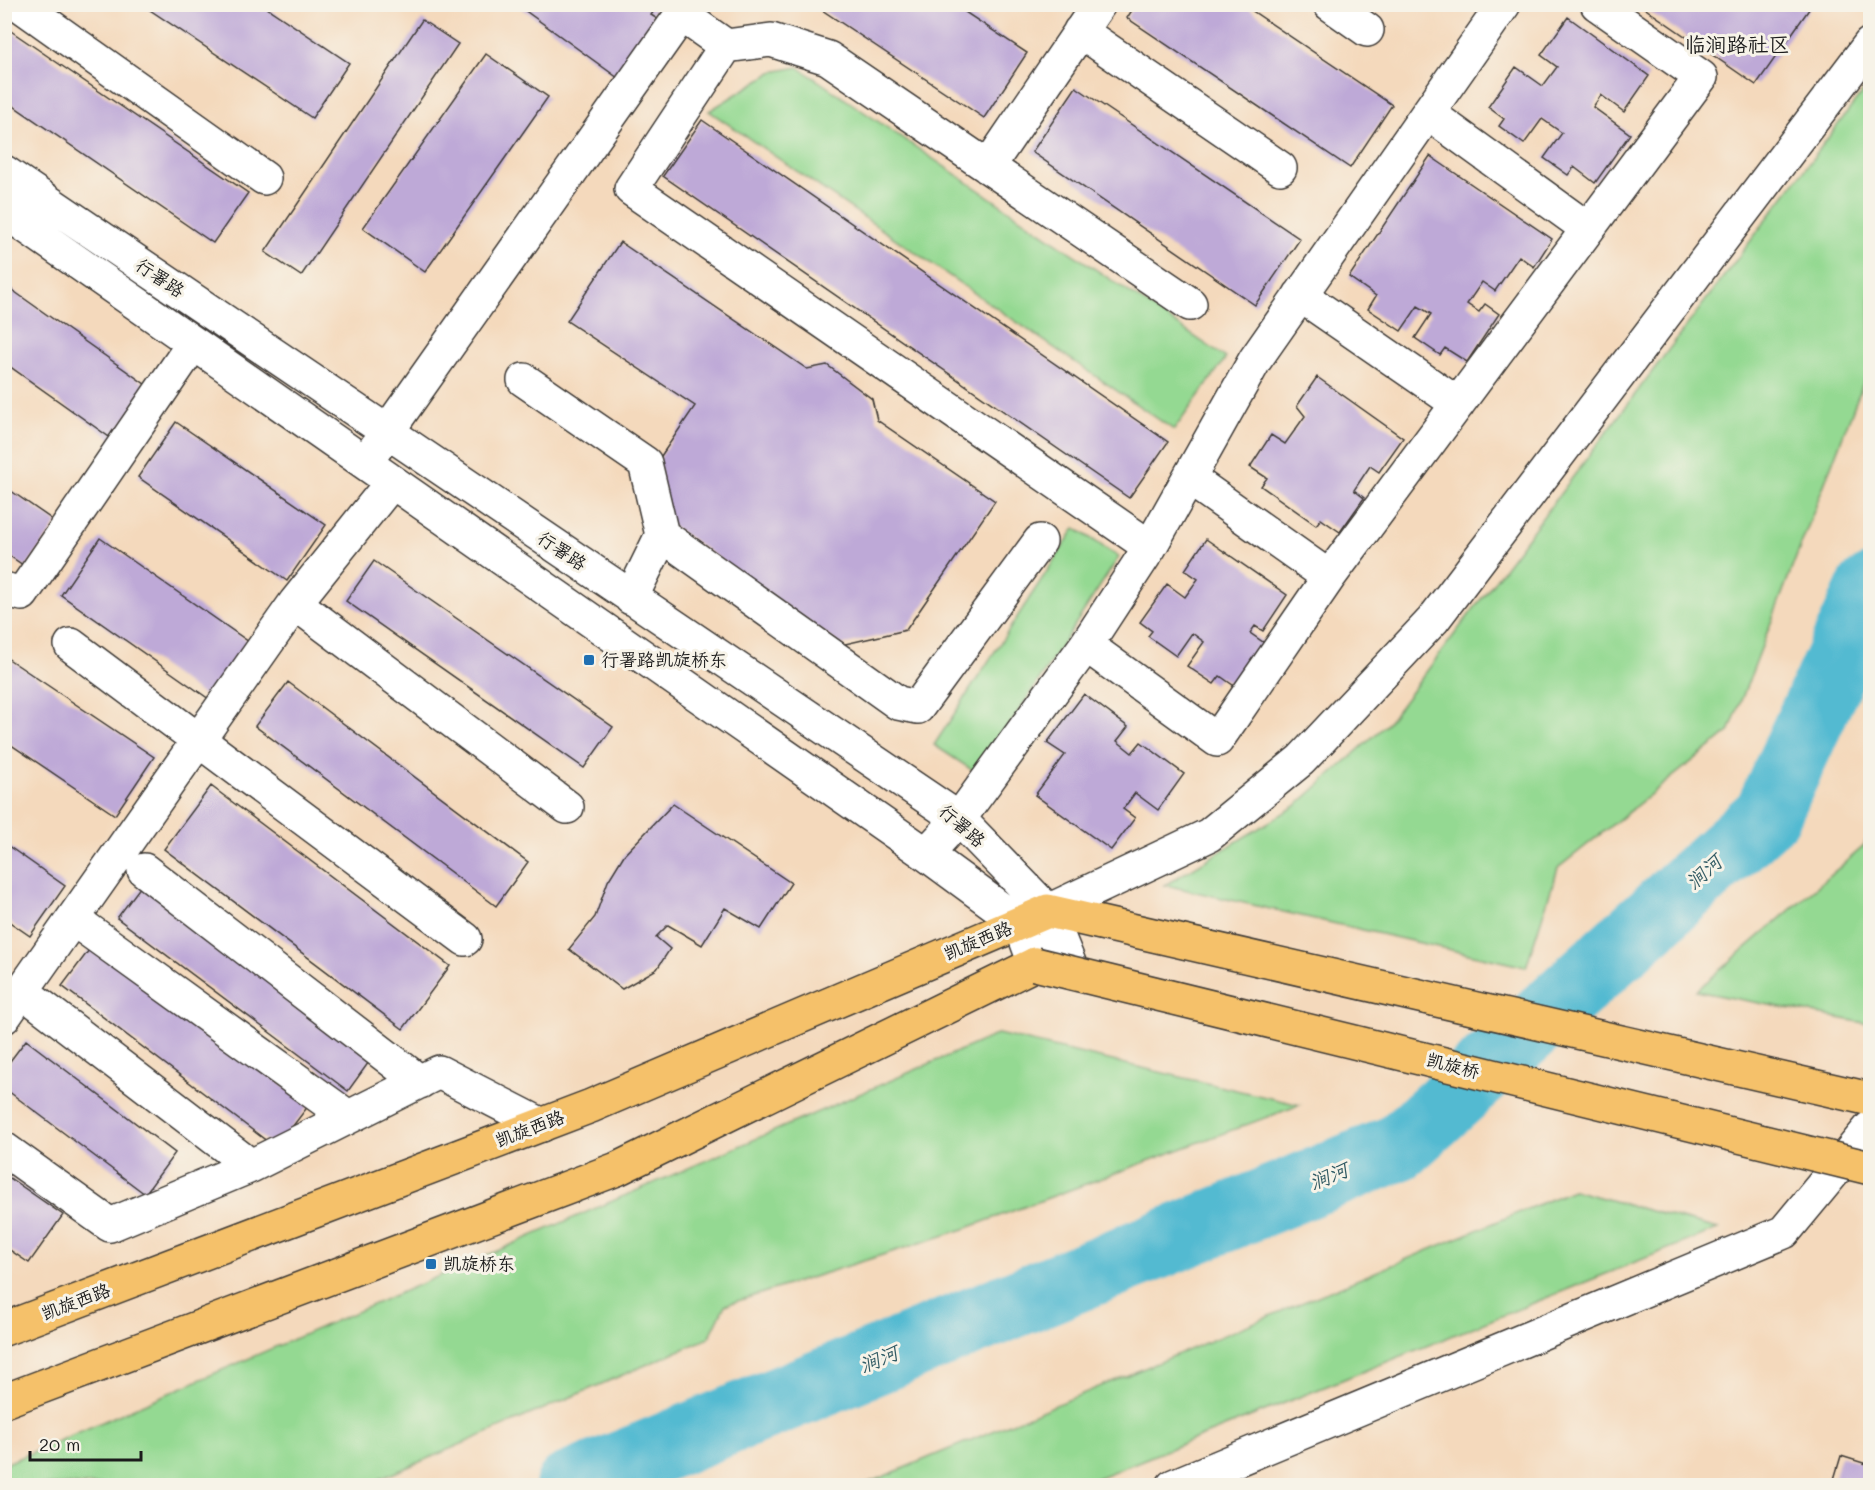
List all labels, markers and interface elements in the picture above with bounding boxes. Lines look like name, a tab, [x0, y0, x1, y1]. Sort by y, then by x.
district label: 临涧路社区	[1685, 30, 1790, 57]
street label: 行署路	[131, 252, 190, 302]
street label: 行署路	[533, 525, 592, 575]
place label: 行署路凯旋桥东	[601, 647, 727, 671]
marker: 行署路凯旋桥东	[582, 653, 596, 667]
street label: 行署路	[934, 798, 991, 852]
water label: 涧河	[1680, 846, 1729, 894]
street label: 凯旋西路	[940, 915, 1015, 965]
street label: 凯旋桥	[1424, 1047, 1482, 1083]
street label: 凯旋西路	[492, 1104, 568, 1152]
water label: 涧河	[1305, 1154, 1355, 1195]
place label: 凯旋桥东	[443, 1251, 515, 1275]
marker: 凯旋桥东	[424, 1257, 438, 1271]
street label: 凯旋西路	[38, 1277, 114, 1325]
water label: 涧河	[855, 1337, 905, 1378]
scale bar	[30, 1424, 141, 1462]
text: 20 m	[39, 1432, 80, 1456]

